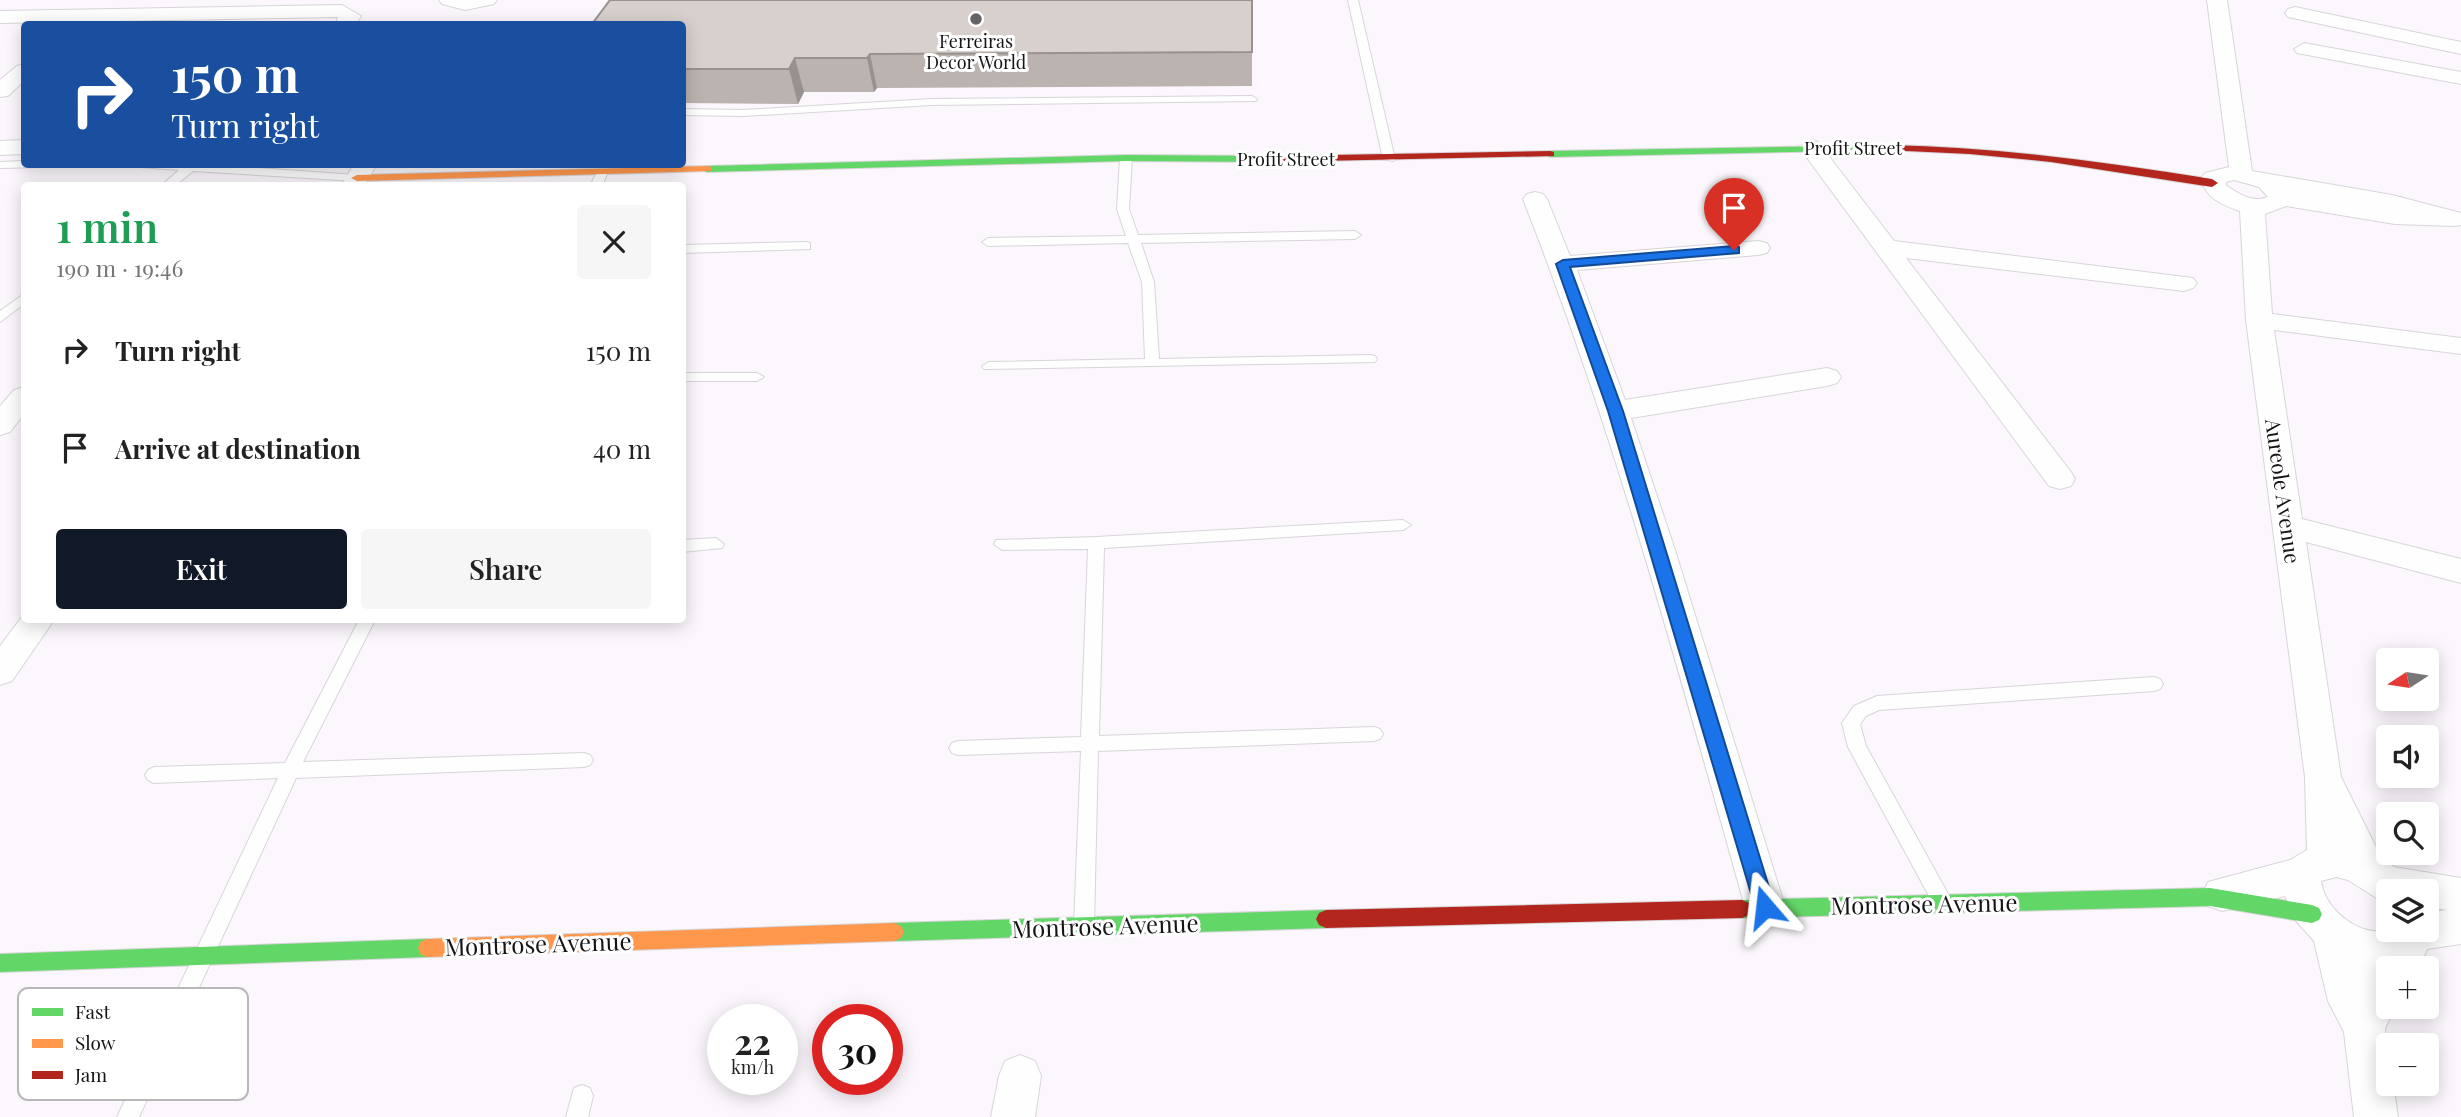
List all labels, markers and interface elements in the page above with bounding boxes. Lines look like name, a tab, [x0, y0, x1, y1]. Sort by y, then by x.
marker: Ferreiras Decor World	[968, 11, 984, 27]
place label: Ferreiras Decor World	[926, 29, 1027, 74]
text: 150 m	[171, 40, 299, 105]
icon: right	[56, 49, 147, 140]
text: Turn right	[171, 103, 319, 146]
street label: Profit Street	[1804, 136, 1903, 160]
street label: Profit Street	[1237, 147, 1336, 171]
pin	[1704, 178, 1764, 250]
icon: arrive	[1715, 189, 1753, 227]
text: 1 min	[56, 198, 158, 254]
button: close	[577, 205, 651, 279]
text: 190 m · 19:46	[56, 252, 183, 283]
icon: right	[56, 331, 94, 369]
text: Turn right	[115, 333, 241, 368]
text: 150 m	[586, 333, 651, 368]
street label: Aureole Avenue	[2260, 416, 2308, 565]
icon: arrive	[56, 429, 94, 467]
text: Arrive at destination	[115, 431, 361, 466]
text: 40 m	[593, 431, 651, 466]
button: Exit	[56, 529, 347, 609]
button: Share	[361, 529, 651, 609]
north arrow	[2376, 648, 2440, 710]
map controls	[2376, 648, 2439, 1096]
button: sound	[2376, 725, 2439, 788]
button: search	[2376, 802, 2439, 865]
position arrow	[1728, 870, 1802, 944]
button: layers	[2376, 879, 2439, 942]
street label: Montrose Avenue	[1830, 885, 2018, 921]
street label: Montrose Avenue	[1011, 906, 1199, 944]
street label: Montrose Avenue	[444, 924, 632, 962]
button: +	[2376, 956, 2439, 1019]
legend	[18, 988, 248, 1100]
text: Fast	[75, 998, 111, 1024]
speed limit sign: 30	[812, 1004, 903, 1095]
text: 22	[734, 1017, 771, 1064]
text: Slow	[75, 1029, 116, 1055]
button: −	[2376, 1033, 2439, 1096]
text: km/h	[731, 1055, 774, 1079]
text: Jam	[74, 1061, 107, 1087]

